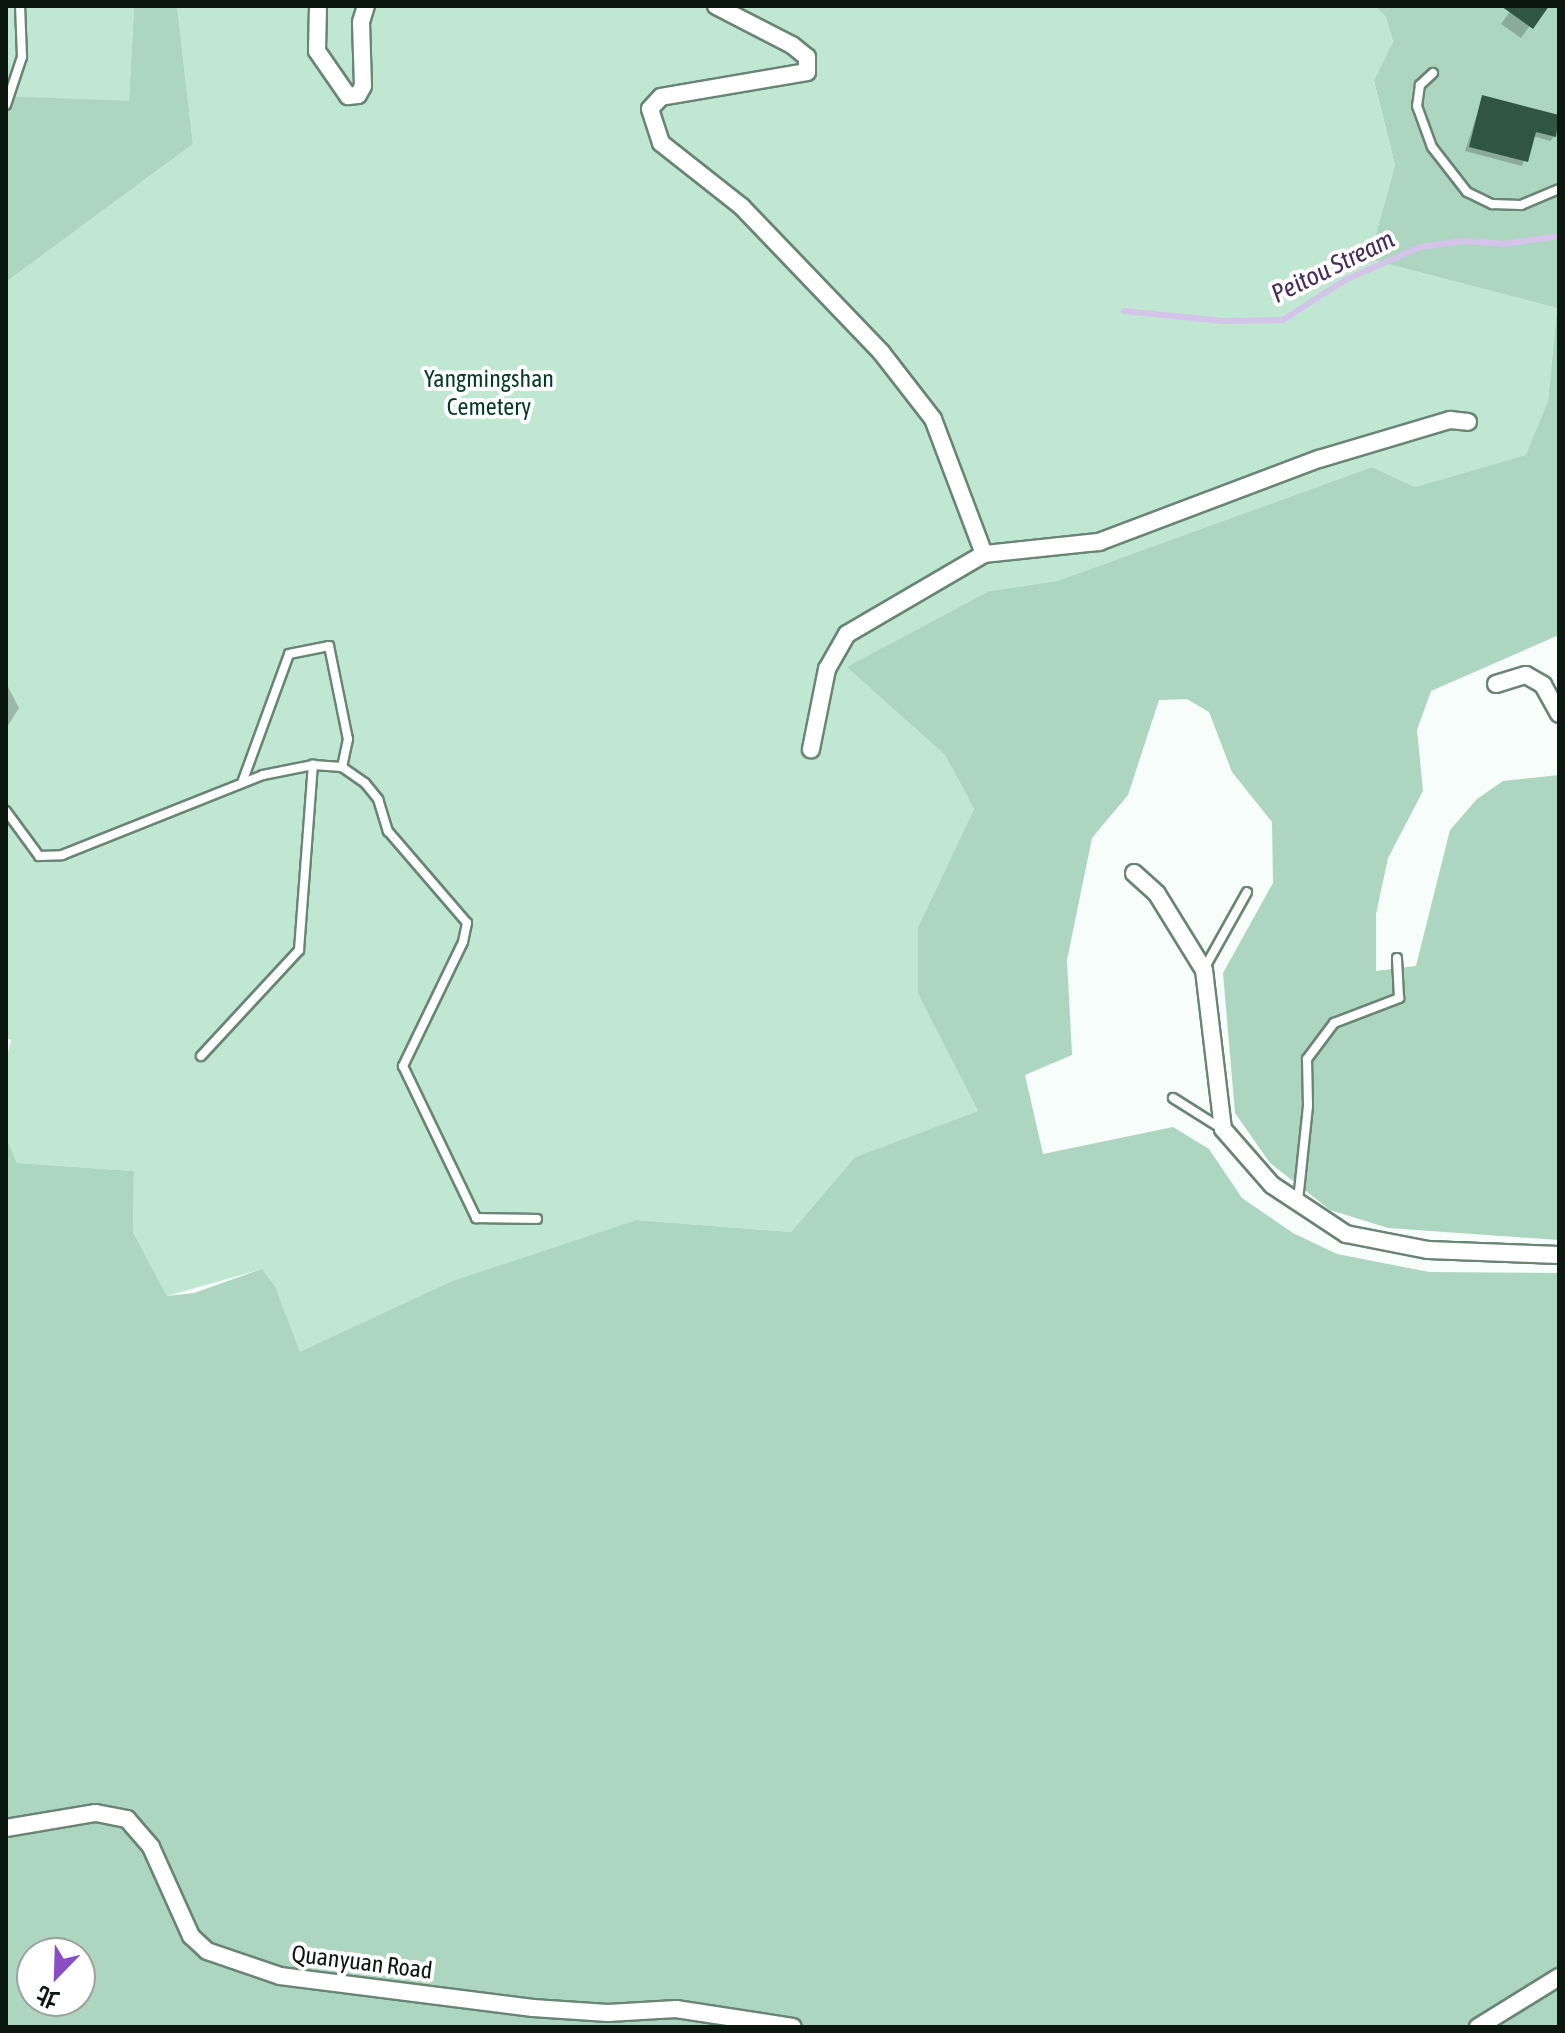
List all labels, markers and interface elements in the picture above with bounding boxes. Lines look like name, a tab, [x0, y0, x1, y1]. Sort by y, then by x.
water label: Peitou Stream	[1266, 224, 1400, 310]
park label: Yangmingshan Cemetery	[424, 365, 554, 421]
north arrow	[16, 1937, 96, 2017]
street label: Quanyuan Road	[290, 1939, 434, 1985]
text: 北	[32, 1981, 63, 2014]

